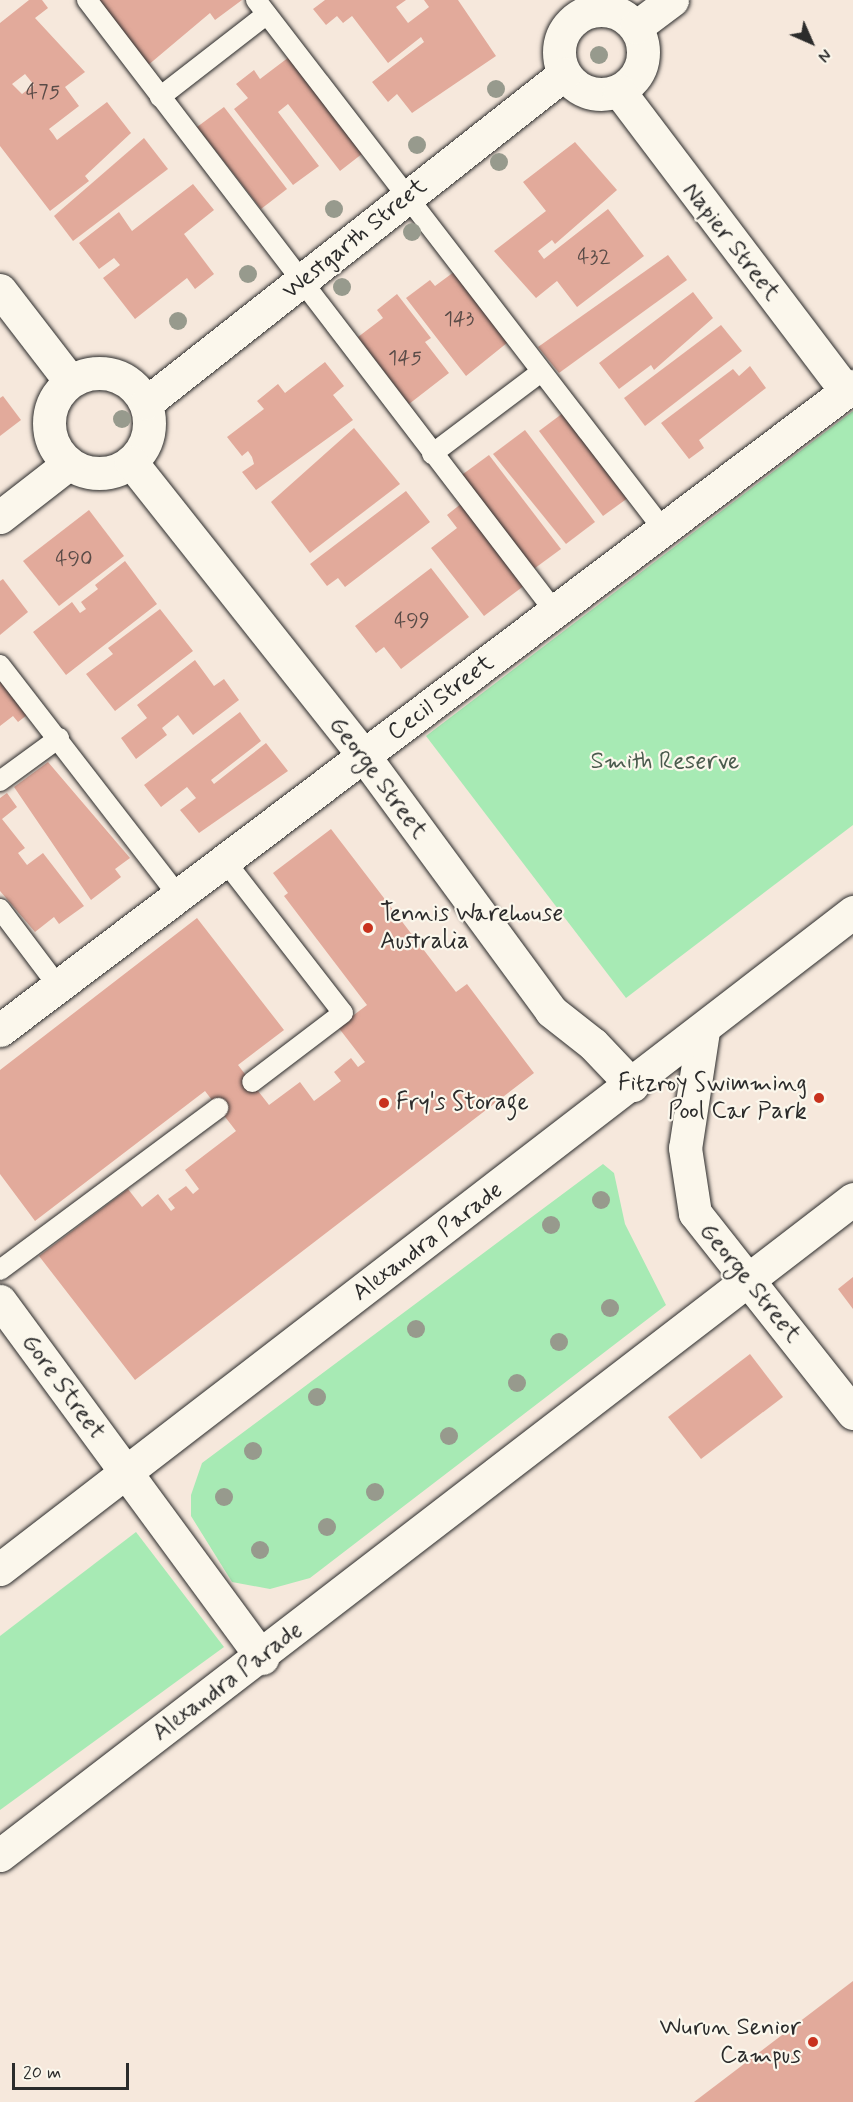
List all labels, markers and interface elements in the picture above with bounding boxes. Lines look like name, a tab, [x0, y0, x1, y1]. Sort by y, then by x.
north arrow	[781, 12, 841, 72]
text: N	[813, 44, 835, 66]
house number: 475	[26, 79, 60, 105]
street label: Westgarth Street	[277, 172, 433, 306]
street label: Napier Street	[676, 177, 786, 307]
house number: 432	[577, 244, 611, 270]
house number: 143	[444, 306, 474, 332]
house number: 145	[388, 345, 422, 371]
house number: 490	[55, 546, 93, 572]
house number: 499	[394, 608, 430, 634]
street label: Cecil Street	[382, 649, 500, 747]
street label: George Street	[323, 711, 433, 845]
park label: Smith Reserve	[591, 748, 739, 776]
place label: Tennis Warehouse Australia	[380, 900, 564, 956]
marker: Tennis Warehouse Australia	[361, 921, 375, 935]
place label: Fitzroy Swimming Pool Car Park	[621, 1070, 807, 1126]
place label: Fry's Storage	[396, 1089, 528, 1117]
marker: Fitzroy Swimming Pool Car Park	[812, 1091, 826, 1105]
marker: Fry's Storage	[377, 1096, 391, 1110]
street label: Alexandra Parade	[349, 1177, 507, 1307]
street label: George Street	[693, 1217, 807, 1349]
street label: Gore Street	[15, 1329, 111, 1445]
street label: Alexandra Parade	[149, 1617, 307, 1747]
place label: Wurun Senior Campus	[659, 2014, 801, 2070]
marker: Wurun Senior Campus	[806, 2035, 820, 2049]
scale bar	[15, 2051, 132, 2089]
text: 20 m	[23, 2061, 61, 2085]

